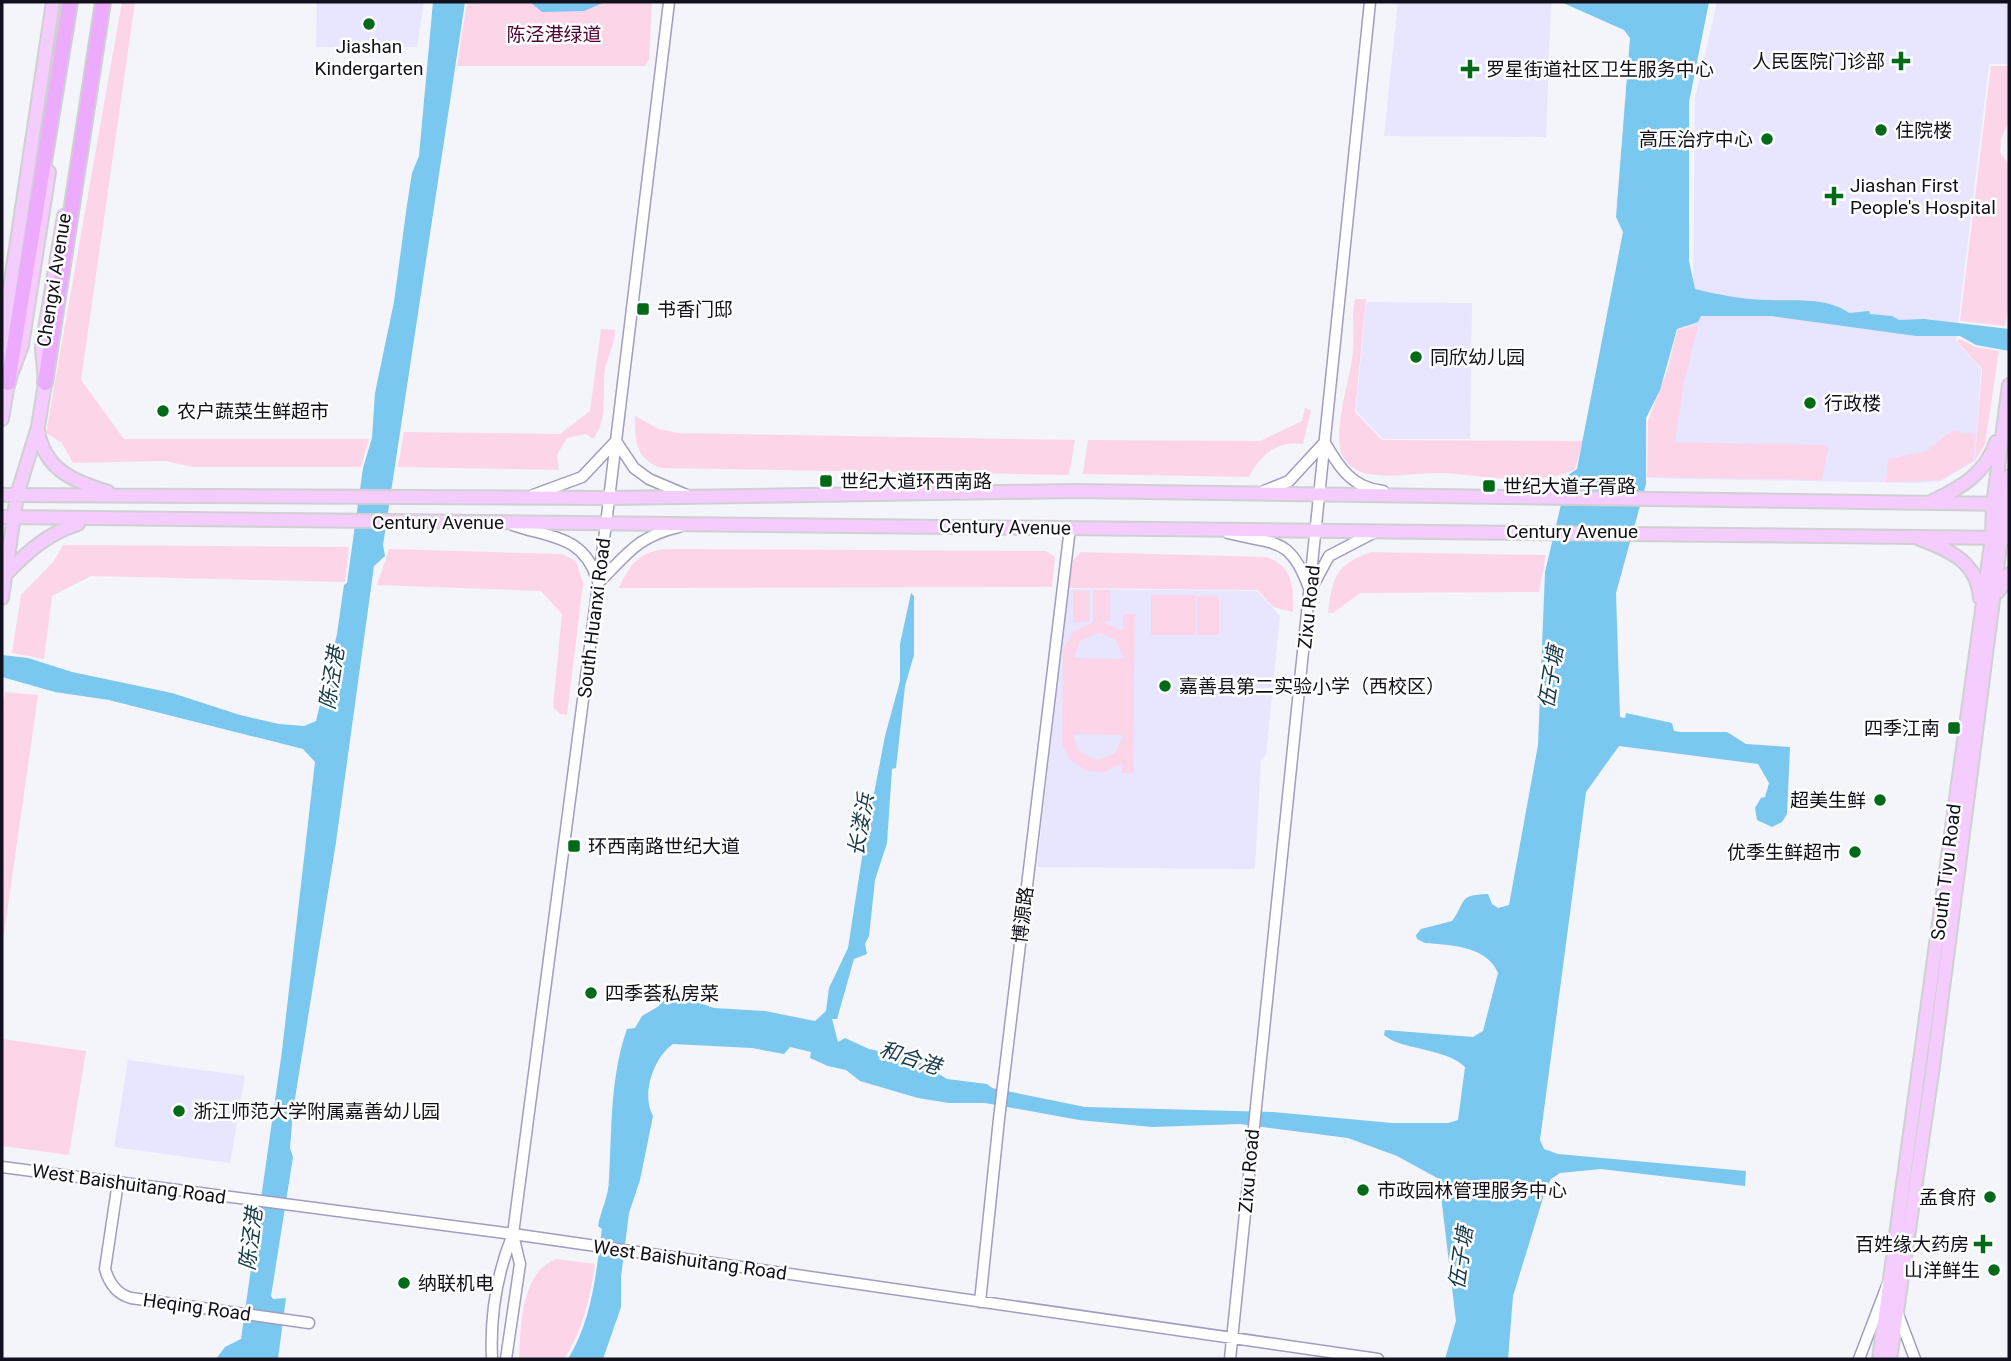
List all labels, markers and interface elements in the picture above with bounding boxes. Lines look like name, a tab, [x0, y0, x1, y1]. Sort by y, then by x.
marker: Jiashan Kindergarten	[361, 16, 377, 32]
park label: 陈泾港绿道	[506, 23, 602, 46]
place label: Jiashan Kindergarten	[315, 35, 423, 80]
place label: 人民医院门诊部	[1752, 50, 1885, 73]
marker: 人民医院门诊部	[1891, 51, 1911, 71]
place label: 罗星街道社区卫生服务中心	[1486, 58, 1714, 81]
marker: 罗星街道社区卫生服务中心	[1460, 59, 1480, 79]
place label: 住院楼	[1895, 119, 1952, 142]
marker: 住院楼	[1873, 122, 1889, 138]
place label: 高压治疗中心	[1639, 128, 1753, 151]
marker: 高压治疗中心	[1759, 131, 1775, 147]
place label: Jiashan First People's Hospital	[1850, 174, 1996, 219]
marker: Jiashan First People's Hospital	[1824, 186, 1844, 206]
street label: Chengxi Avenue	[32, 212, 76, 348]
place label: 书香门邸	[657, 298, 733, 321]
marker: 书香门邸	[635, 301, 651, 317]
place label: 同欣幼儿园	[1430, 346, 1525, 369]
marker: 同欣幼儿园	[1408, 349, 1424, 365]
place label: 行政楼	[1824, 392, 1881, 415]
marker: 行政楼	[1802, 395, 1818, 411]
place label: 农户蔬菜生鲜超市	[177, 400, 329, 423]
marker: 农户蔬菜生鲜超市	[155, 403, 171, 419]
place label: 世纪大道环西南路	[840, 470, 992, 493]
marker: 世纪大道环西南路	[818, 473, 834, 489]
place label: 世纪大道子胥路	[1503, 475, 1636, 498]
marker: 世纪大道子胥路	[1481, 478, 1497, 494]
street label: Century Avenue	[372, 511, 504, 534]
street label: Century Avenue	[939, 514, 1071, 540]
street label: Century Avenue	[1506, 520, 1638, 543]
street label: South Huanxi Road	[573, 537, 615, 699]
street label: Zixu Road	[1293, 564, 1325, 650]
water label: 伍子塘	[1534, 641, 1568, 710]
water label: 陈泾港	[315, 642, 349, 711]
place label: 嘉善县第二实验小学（西校区）	[1179, 675, 1445, 698]
marker: 嘉善县第二实验小学（西校区）	[1157, 678, 1173, 694]
place label: 四季江南	[1864, 717, 1940, 740]
marker: 四季江南	[1946, 720, 1962, 736]
place label: 超美生鲜	[1790, 789, 1866, 812]
water label: 长溇浜	[844, 790, 879, 858]
marker: 超美生鲜	[1872, 792, 1888, 808]
street label: South Tiyu Road	[1926, 802, 1966, 942]
place label: 环西南路世纪大道	[588, 835, 740, 858]
marker: 环西南路世纪大道	[566, 838, 582, 854]
place label: 优季生鲜超市	[1727, 841, 1841, 864]
marker: 优季生鲜超市	[1847, 844, 1863, 860]
street label: 博源路	[1008, 885, 1038, 945]
place label: 四季荟私房菜	[605, 982, 719, 1005]
marker: 四季荟私房菜	[583, 985, 599, 1001]
water label: 和合港	[876, 1037, 947, 1080]
place label: 浙江师范大学附属嘉善幼儿园	[193, 1100, 440, 1123]
marker: 浙江师范大学附属嘉善幼儿园	[171, 1103, 187, 1119]
street label: Zixu Road	[1234, 1128, 1264, 1214]
street label: West Baishuitang Road	[31, 1159, 227, 1209]
place label: 市政园林管理服务中心	[1377, 1179, 1567, 1202]
marker: 市政园林管理服务中心	[1355, 1182, 1371, 1198]
place label: 孟食府	[1919, 1186, 1976, 1209]
marker: 孟食府	[1982, 1189, 1998, 1205]
water label: 陈泾港	[235, 1203, 267, 1272]
water label: 伍子塘	[1445, 1222, 1478, 1291]
place label: 百姓缘大药房	[1855, 1233, 1969, 1256]
street label: West Baishuitang Road	[592, 1235, 788, 1285]
marker: 百姓缘大药房	[1975, 1236, 1991, 1252]
place label: 山洋鲜生	[1904, 1259, 1980, 1282]
marker: 山洋鲜生	[1986, 1262, 2002, 1278]
place label: 纳联机电	[418, 1272, 494, 1295]
marker: 纳联机电	[396, 1275, 412, 1291]
street label: Heqing Road	[142, 1288, 252, 1326]

